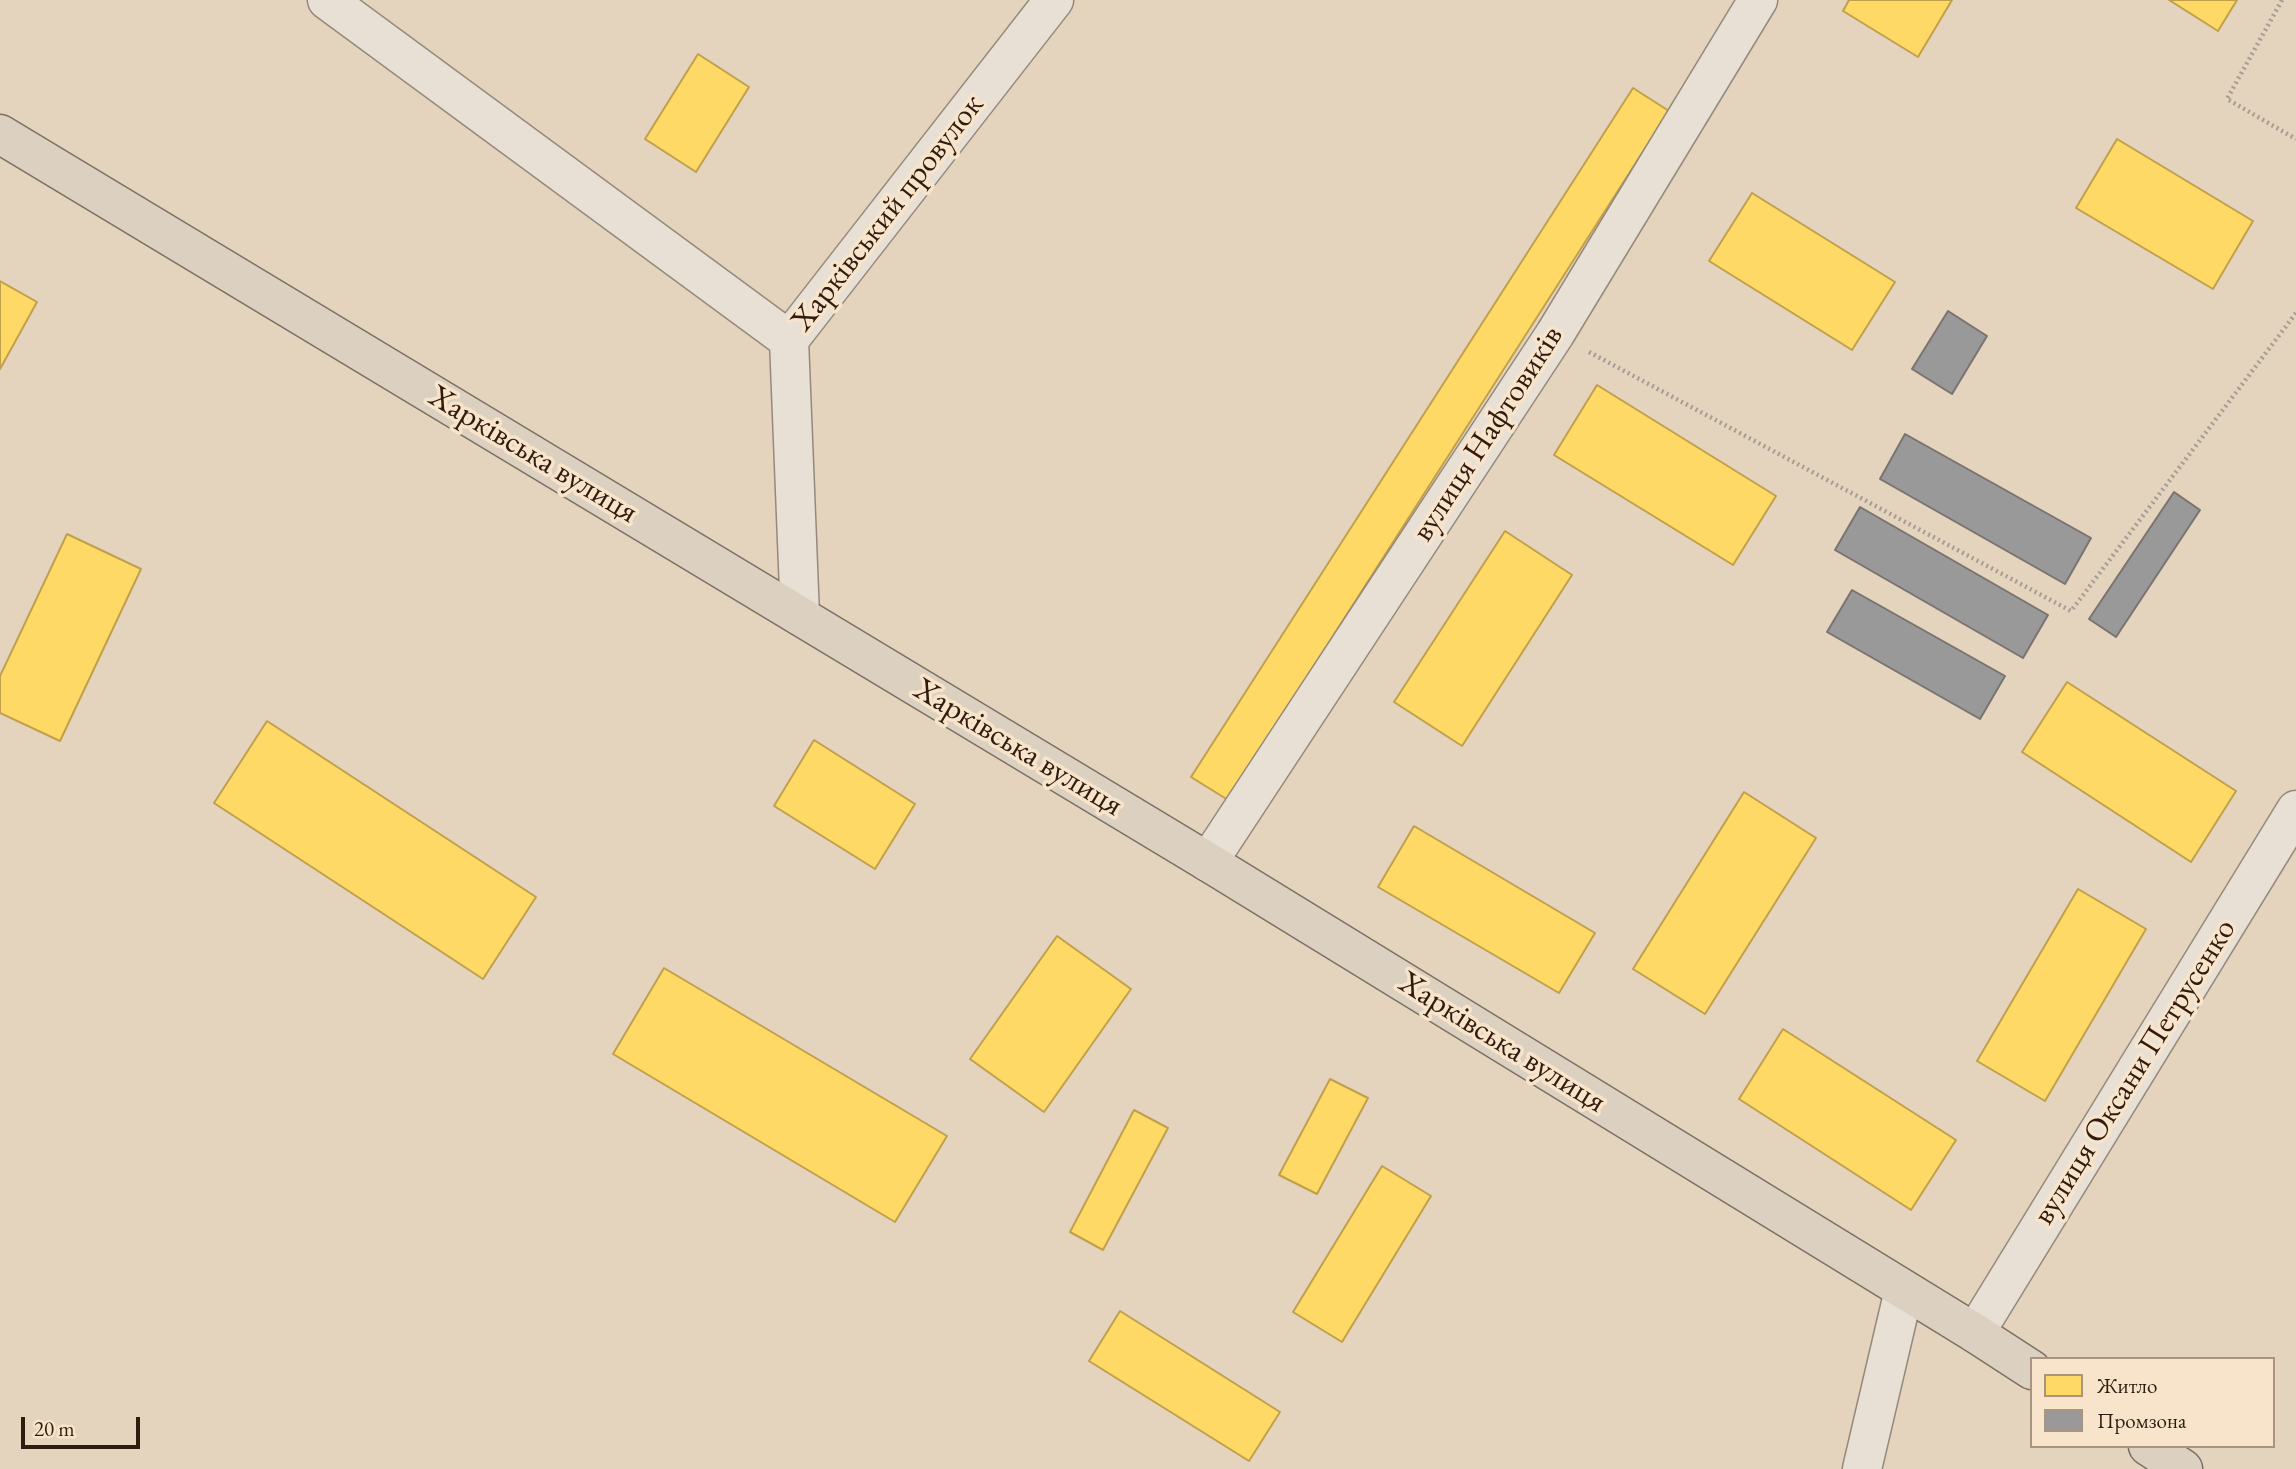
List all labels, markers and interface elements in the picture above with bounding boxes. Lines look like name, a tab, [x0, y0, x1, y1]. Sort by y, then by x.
street label: Харківський провулок	[783, 87, 993, 339]
street label: вулиця Нафтовиків	[1404, 319, 1572, 549]
street label: Харківська вулиця	[422, 378, 644, 532]
street label: Харківська вулиця	[907, 671, 1129, 825]
street label: вулиця Оксани Петрусенко	[2025, 912, 2245, 1232]
street label: Харківська вулиця	[1391, 964, 1613, 1122]
legend	[2030, 1357, 2275, 1448]
text: Житло	[2097, 1372, 2157, 1399]
scale bar	[24, 1402, 144, 1446]
text: Промзона	[2097, 1407, 2186, 1434]
text: 20 m	[34, 1415, 75, 1442]

